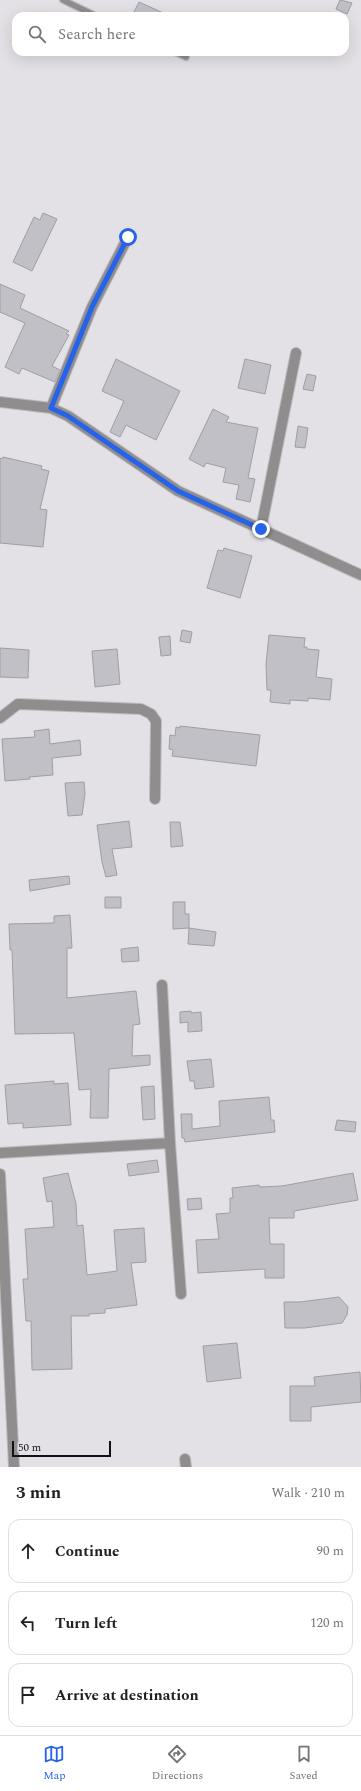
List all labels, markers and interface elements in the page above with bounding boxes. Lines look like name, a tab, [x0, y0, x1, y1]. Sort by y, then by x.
search box	[12, 12, 349, 56]
icon: search	[26, 23, 48, 45]
text: Search here	[58, 23, 136, 46]
route start	[119, 228, 137, 246]
route end	[252, 520, 270, 538]
scale bar	[12, 1439, 111, 1458]
text: 50 m	[18, 1439, 41, 1456]
text: 3 min	[16, 1480, 61, 1506]
text: Walk · 210 m	[271, 1483, 345, 1503]
icon: ahead	[17, 1540, 39, 1562]
text: Continue	[55, 1540, 120, 1563]
text: 90 m	[317, 1541, 344, 1561]
icon: left	[17, 1612, 39, 1634]
text: Turn left	[55, 1612, 117, 1635]
text: 120 m	[310, 1613, 344, 1633]
icon: arrive	[17, 1684, 39, 1706]
text: Arrive at destination	[55, 1684, 199, 1707]
tab: Map	[43, 1743, 65, 1784]
tab: Directions	[152, 1743, 203, 1784]
tab: Saved	[290, 1743, 318, 1784]

